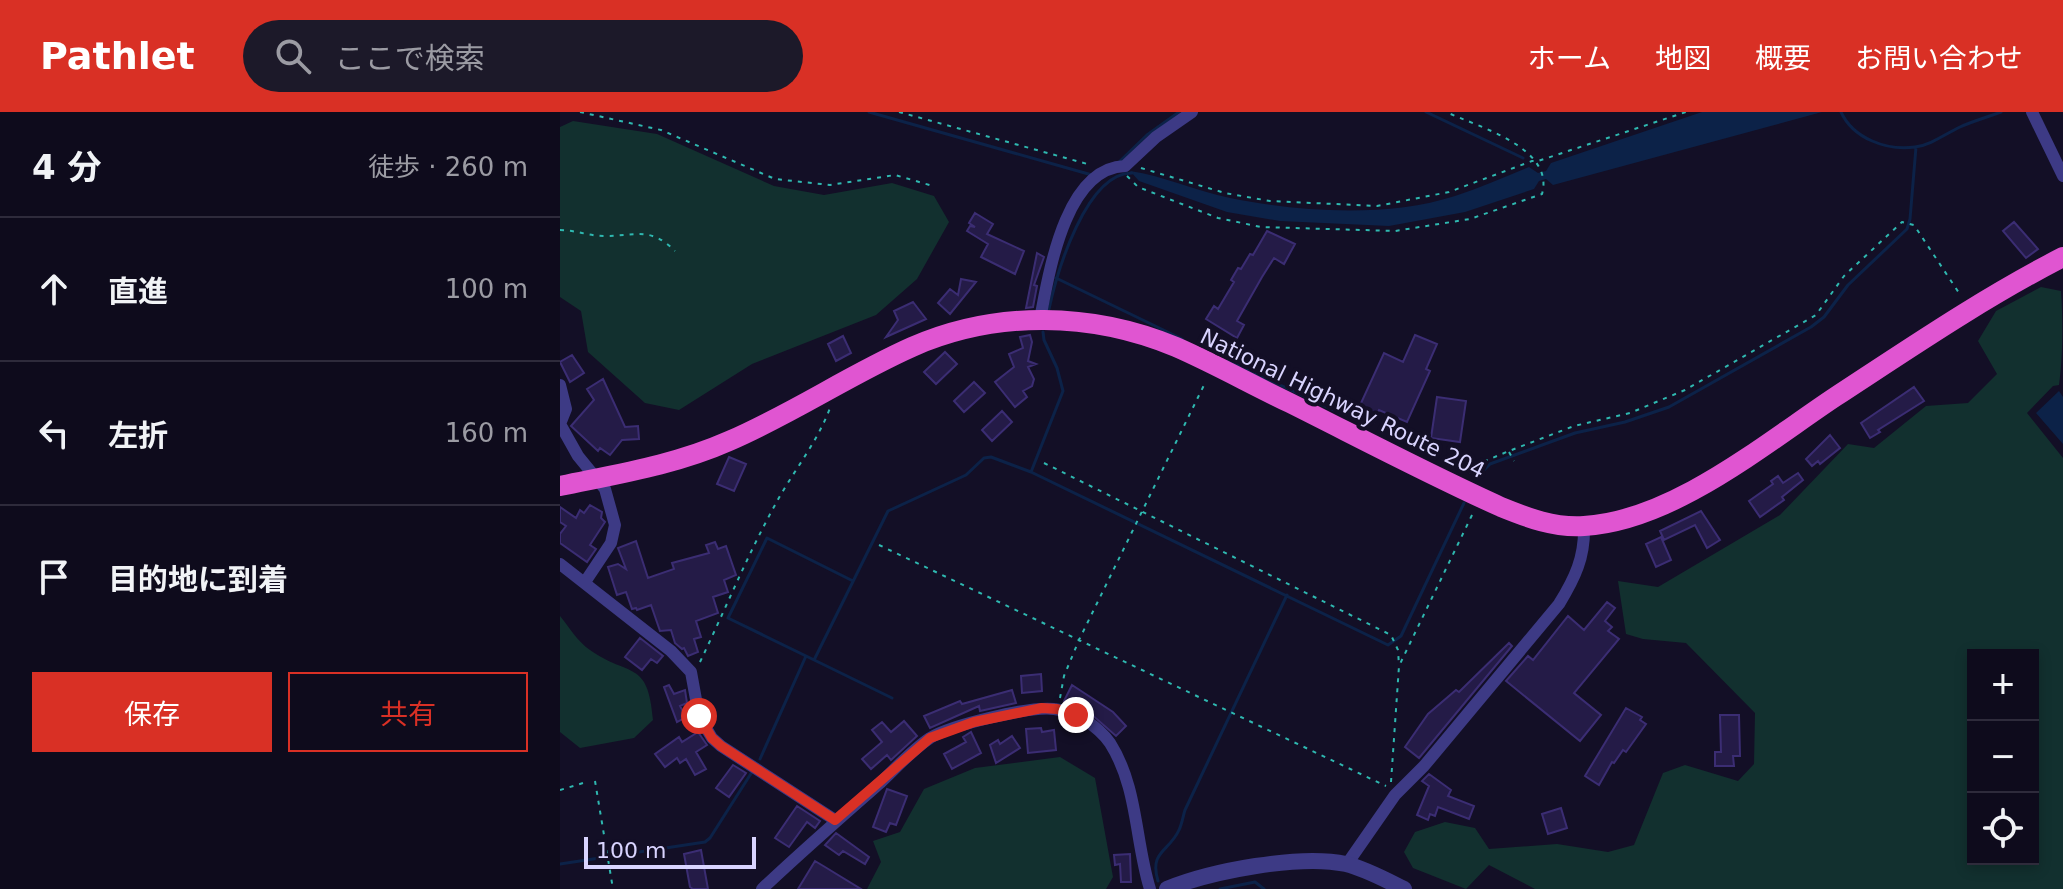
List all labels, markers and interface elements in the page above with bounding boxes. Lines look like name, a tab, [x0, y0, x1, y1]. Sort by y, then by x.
search box	[243, 20, 803, 92]
text: Pathlet	[40, 34, 195, 78]
icon: search	[271, 34, 315, 78]
text: ここで検索	[335, 41, 485, 76]
text: ホーム	[1528, 42, 1611, 75]
text: 地図	[1655, 42, 1711, 75]
text: 概要	[1755, 42, 1811, 75]
text: お問い合わせ	[1855, 42, 2023, 75]
text: 4 分	[32, 147, 102, 187]
text: 徒歩 · 260 m	[368, 152, 528, 182]
icon: ahead	[32, 267, 76, 311]
text: 直進	[108, 274, 168, 309]
text: 100 m	[445, 274, 528, 304]
street label: National Highway Route 204	[1196, 323, 1489, 483]
icon: left	[32, 411, 76, 455]
text: 左折	[108, 418, 168, 453]
text: 160 m	[445, 418, 528, 448]
icon: arrive	[32, 555, 76, 599]
text: 目的地に到着	[108, 562, 288, 597]
map controls	[1967, 649, 2039, 865]
button: +	[1967, 649, 2039, 721]
button: 保存	[32, 672, 272, 752]
button: 共有	[288, 672, 528, 752]
route end	[1058, 697, 1094, 733]
route start	[681, 698, 717, 734]
button: −	[1967, 721, 2039, 793]
button: locate	[1967, 793, 2039, 865]
scale bar	[584, 833, 756, 869]
text: 100 m	[596, 838, 666, 863]

